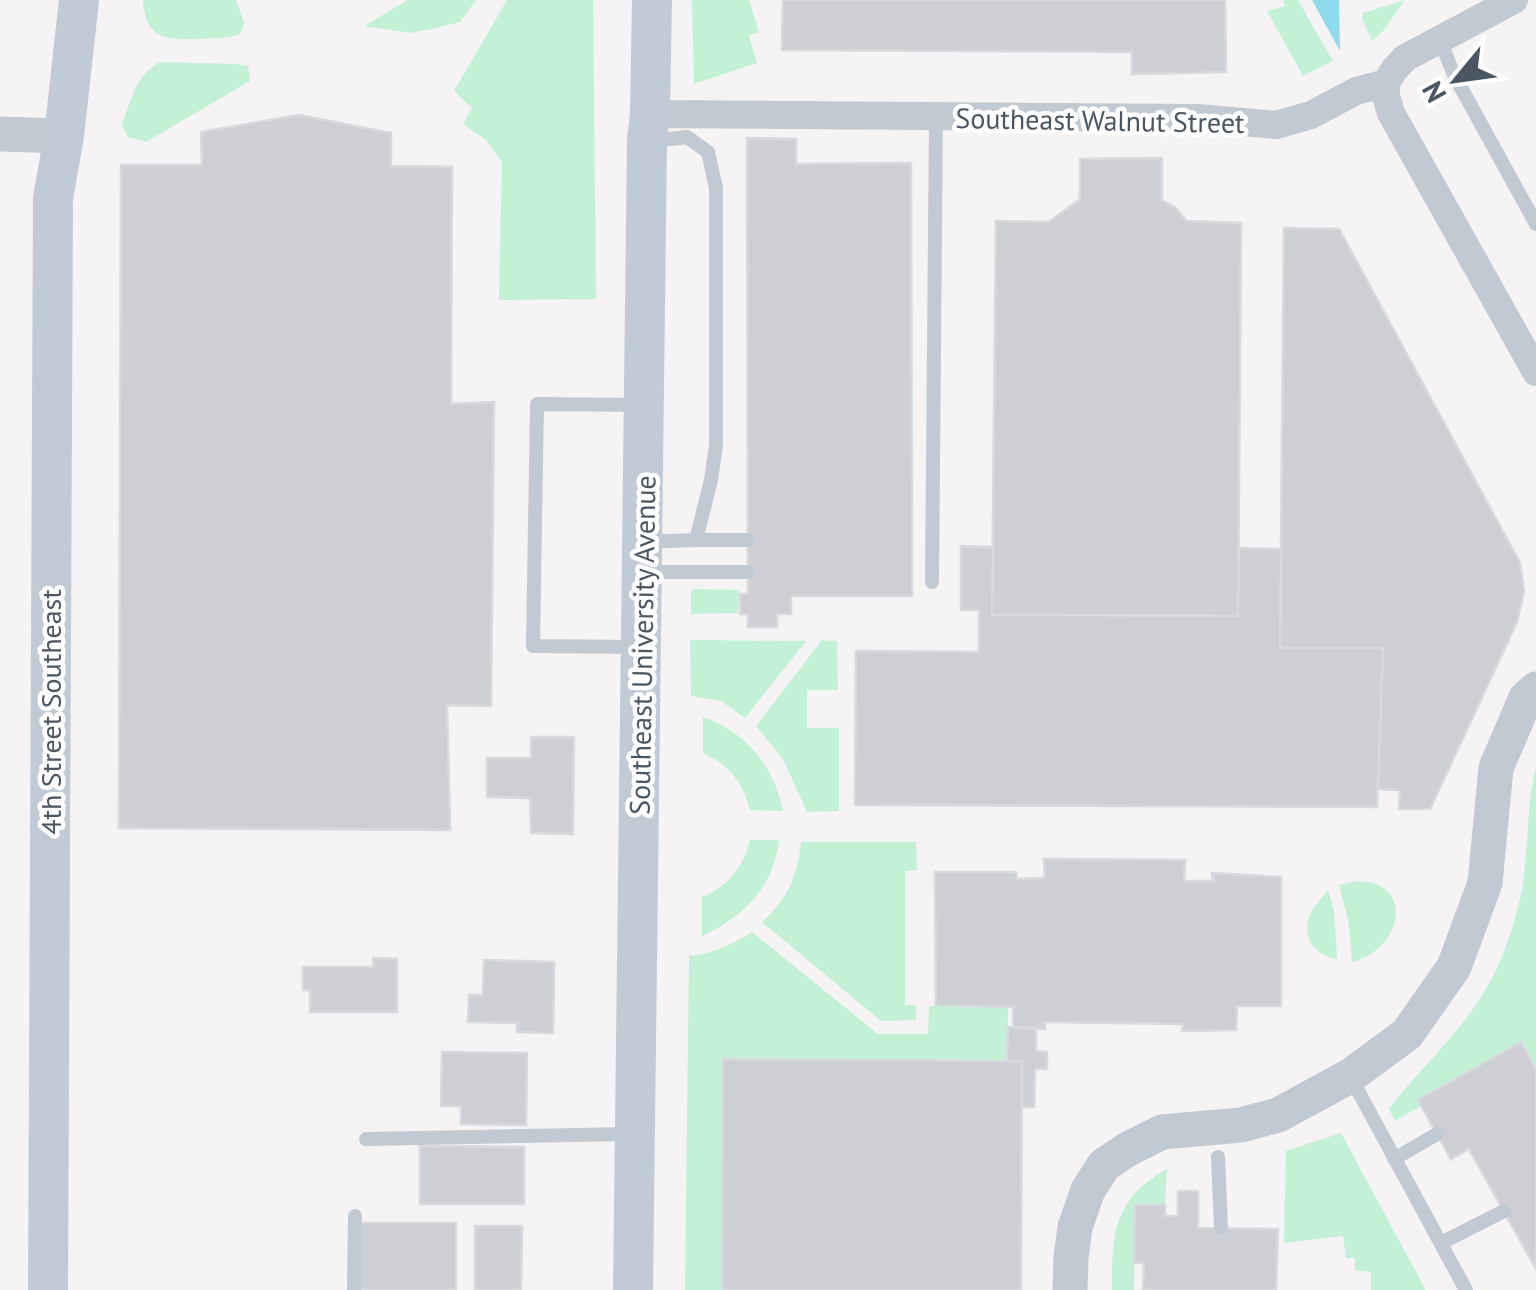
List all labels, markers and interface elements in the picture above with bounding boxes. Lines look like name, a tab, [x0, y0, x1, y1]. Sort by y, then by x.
north arrow	[1406, 30, 1506, 130]
text: N	[1413, 75, 1454, 109]
street label: Southeast Walnut Street	[955, 99, 1245, 141]
street label: Southeast University Avenue	[621, 475, 663, 815]
street label: 4th Street Southeast	[32, 589, 69, 835]

